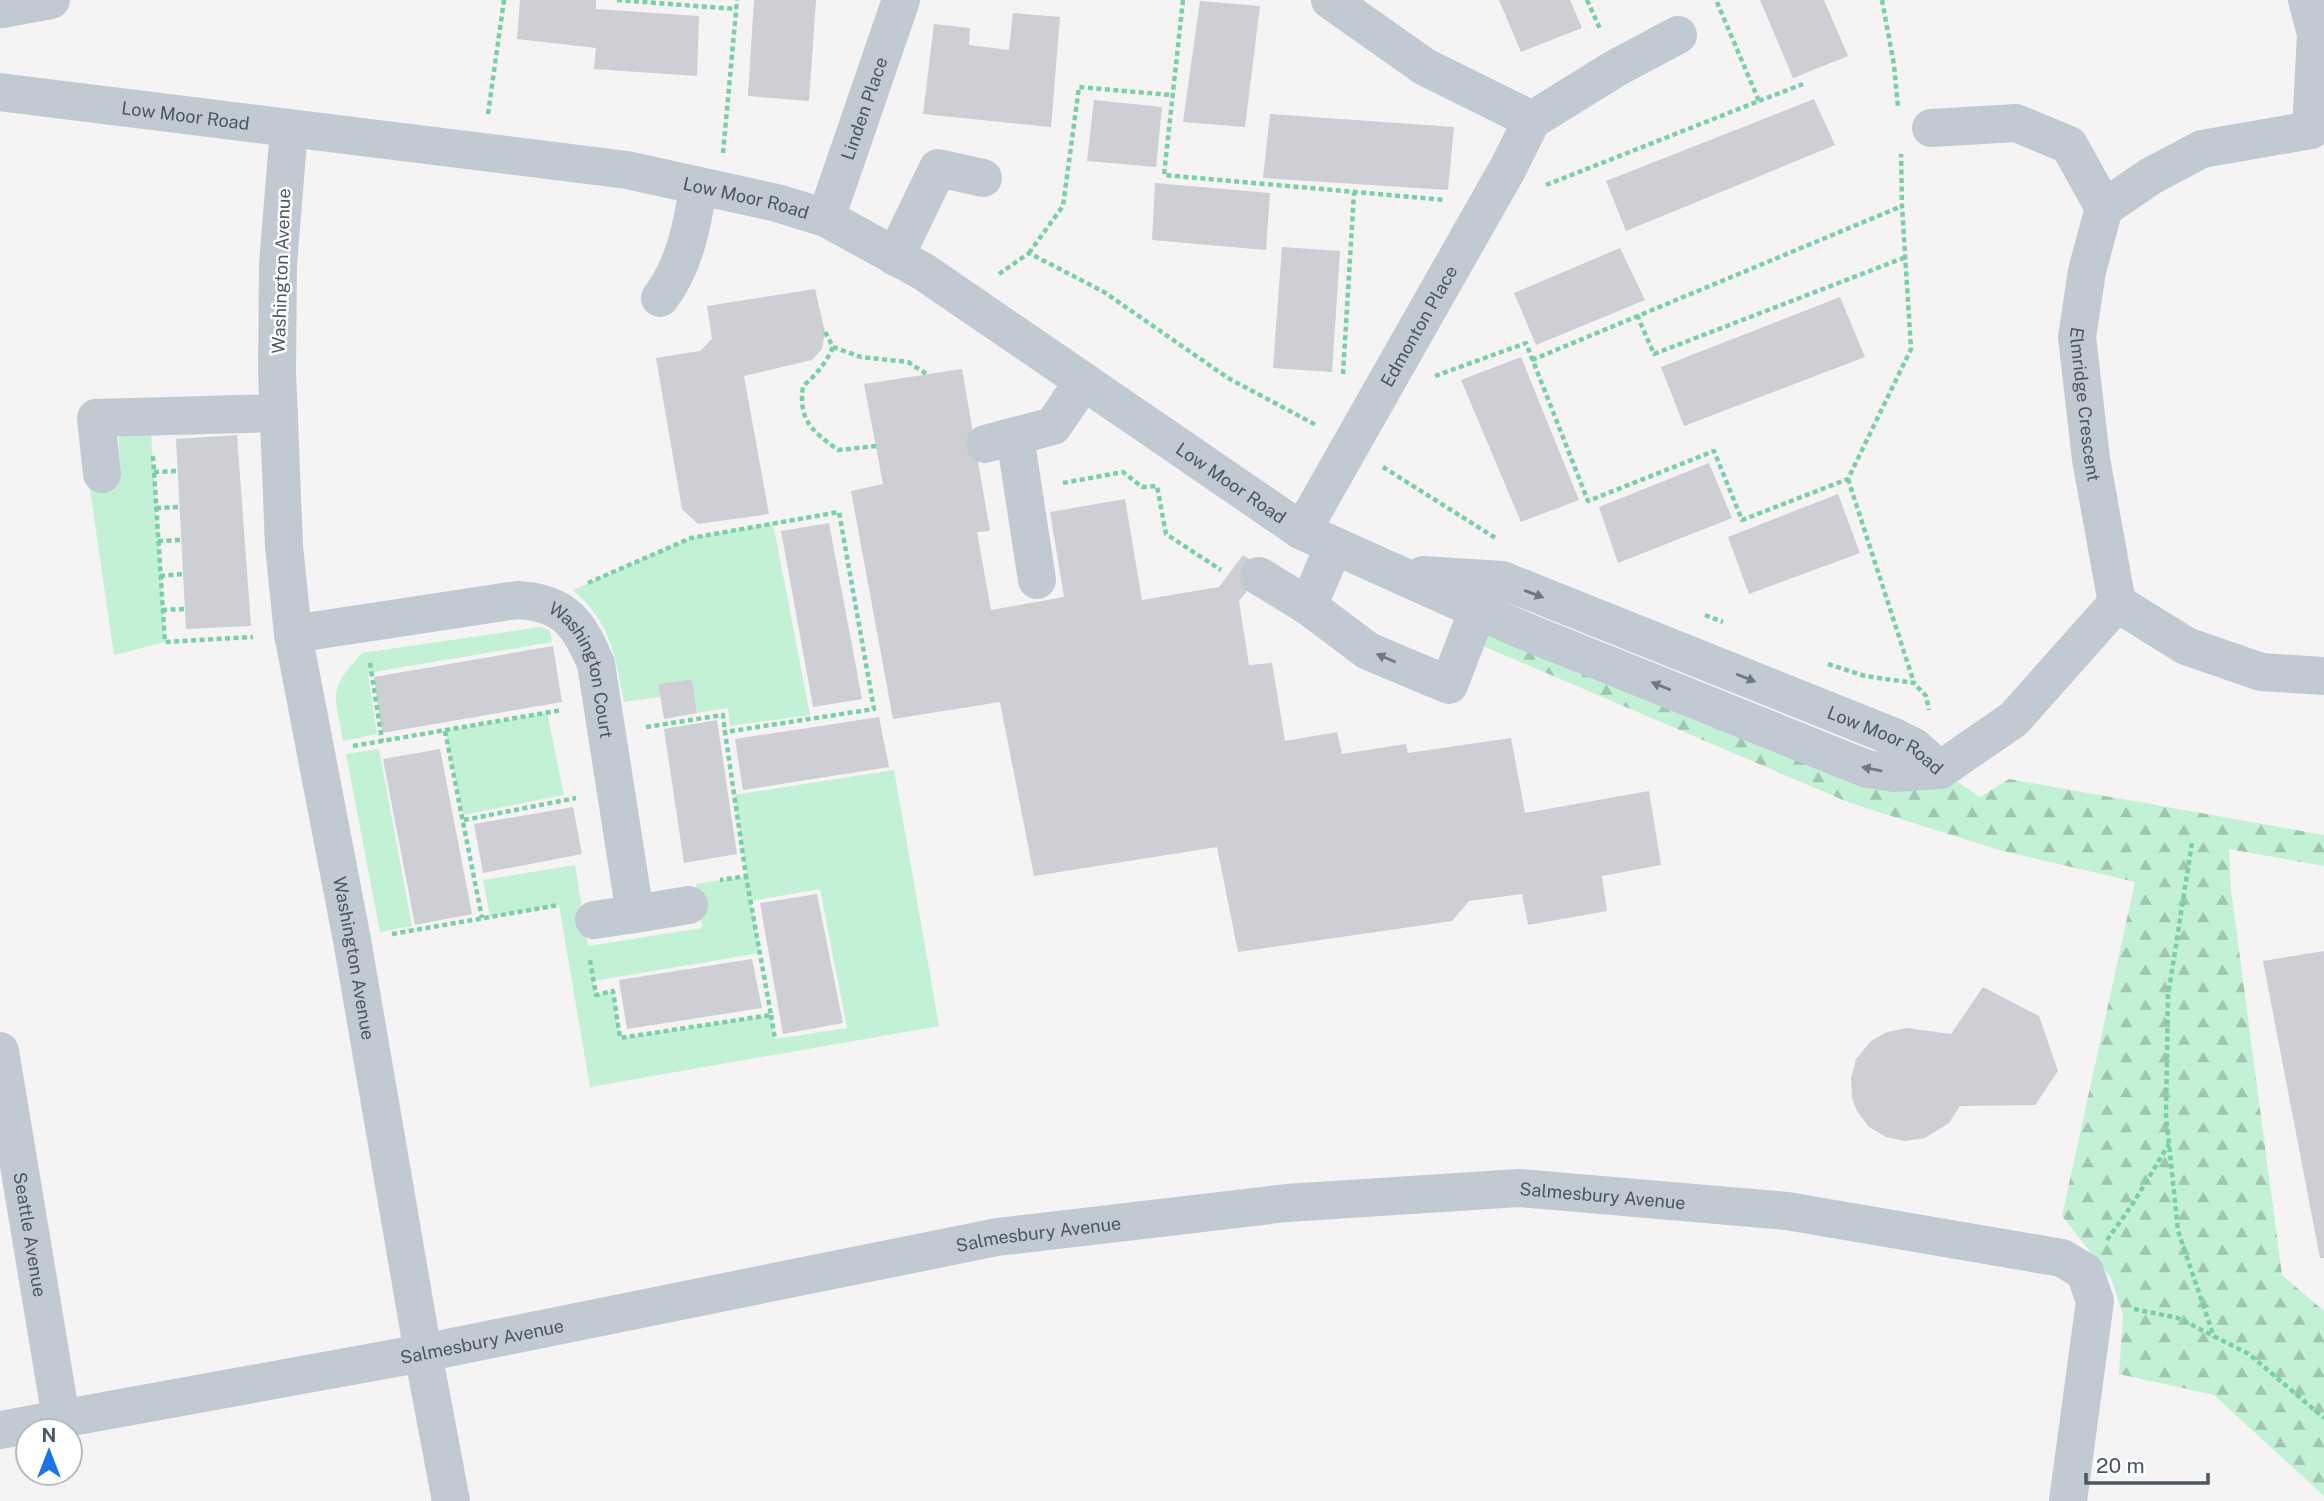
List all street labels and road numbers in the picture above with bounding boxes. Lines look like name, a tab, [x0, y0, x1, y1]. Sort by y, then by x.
street label: Linden Place	[836, 54, 891, 163]
street label: Low Moor Road	[120, 97, 251, 133]
street label: Low Moor Road	[681, 172, 812, 223]
street label: Washington Avenue	[268, 188, 294, 354]
street label: Edmonton Place	[1376, 261, 1461, 390]
street label: Elmridge Crescent	[2066, 326, 2105, 483]
street label: Low Moor Road	[1172, 437, 1290, 528]
street label: Washington Court	[545, 597, 618, 740]
street label: Low Moor Road	[1824, 701, 1948, 778]
street label: Washington Avenue	[329, 875, 379, 1041]
street label: Seattle Avenue	[10, 1171, 51, 1298]
street label: Salmesbury Avenue	[1519, 1178, 1687, 1213]
street label: Salmesbury Avenue	[954, 1212, 1122, 1256]
street label: Salmesbury Avenue	[398, 1314, 566, 1367]

